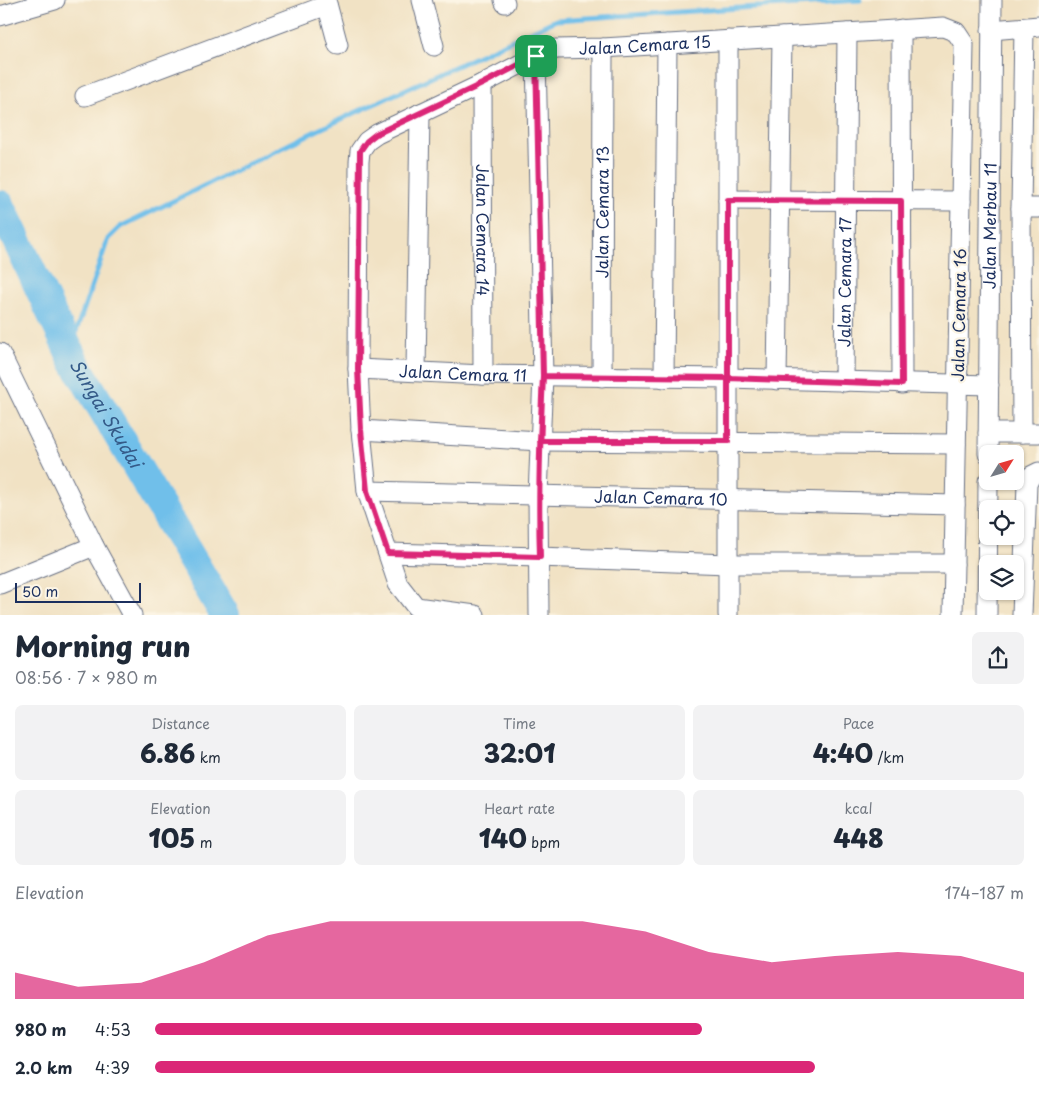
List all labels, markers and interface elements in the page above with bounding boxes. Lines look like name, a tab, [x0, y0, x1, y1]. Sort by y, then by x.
street label: Jalan Cemara 15	[579, 28, 712, 60]
pin	[515, 35, 557, 77]
icon: arrive	[522, 42, 550, 70]
street label: Jalan Cemara 13	[589, 146, 614, 278]
street label: Jalan Merbau 11	[976, 163, 1002, 289]
street label: Jalan Cemara 14	[471, 164, 496, 296]
street label: Jalan Cemara 17	[831, 216, 856, 347]
street label: Jalan Cemara 16	[945, 248, 971, 382]
water label: Sungai Skudai	[64, 353, 151, 475]
street label: Jalan Cemara 11	[398, 358, 527, 387]
north arrow	[979, 445, 1024, 490]
map controls	[979, 445, 1024, 600]
street label: Jalan Cemara 10	[594, 483, 728, 511]
button: locate	[979, 500, 1024, 545]
button: layers	[979, 555, 1024, 600]
scale bar	[15, 580, 141, 603]
text: 50 m	[22, 581, 58, 602]
text: Morning run	[15, 624, 191, 667]
button: share	[972, 632, 1024, 684]
text: 08:56 · 7 × 980 m	[15, 665, 158, 689]
text: Distance	[151, 713, 210, 734]
text: Time	[503, 713, 536, 734]
text: Pace	[843, 713, 874, 734]
text: 6.86	[140, 734, 195, 772]
text: 32:01	[484, 734, 555, 772]
text: 4:40	[813, 734, 873, 772]
text: km	[195, 747, 221, 768]
text: /km	[873, 747, 904, 768]
text: Elevation	[150, 798, 211, 819]
text: Heart rate	[484, 798, 555, 819]
text: kcal	[845, 798, 872, 819]
text: 105	[149, 819, 195, 857]
text: 140	[479, 819, 527, 857]
text: 448	[833, 819, 884, 857]
text: m	[195, 832, 213, 853]
text: bpm	[527, 832, 560, 853]
text: Elevation	[15, 880, 84, 904]
text: 174–187 m	[945, 880, 1024, 904]
text: 980 m	[15, 1017, 67, 1041]
text: 4:53	[95, 1017, 131, 1041]
text: 2.0 km	[15, 1055, 72, 1079]
text: 4:39	[95, 1055, 130, 1079]

